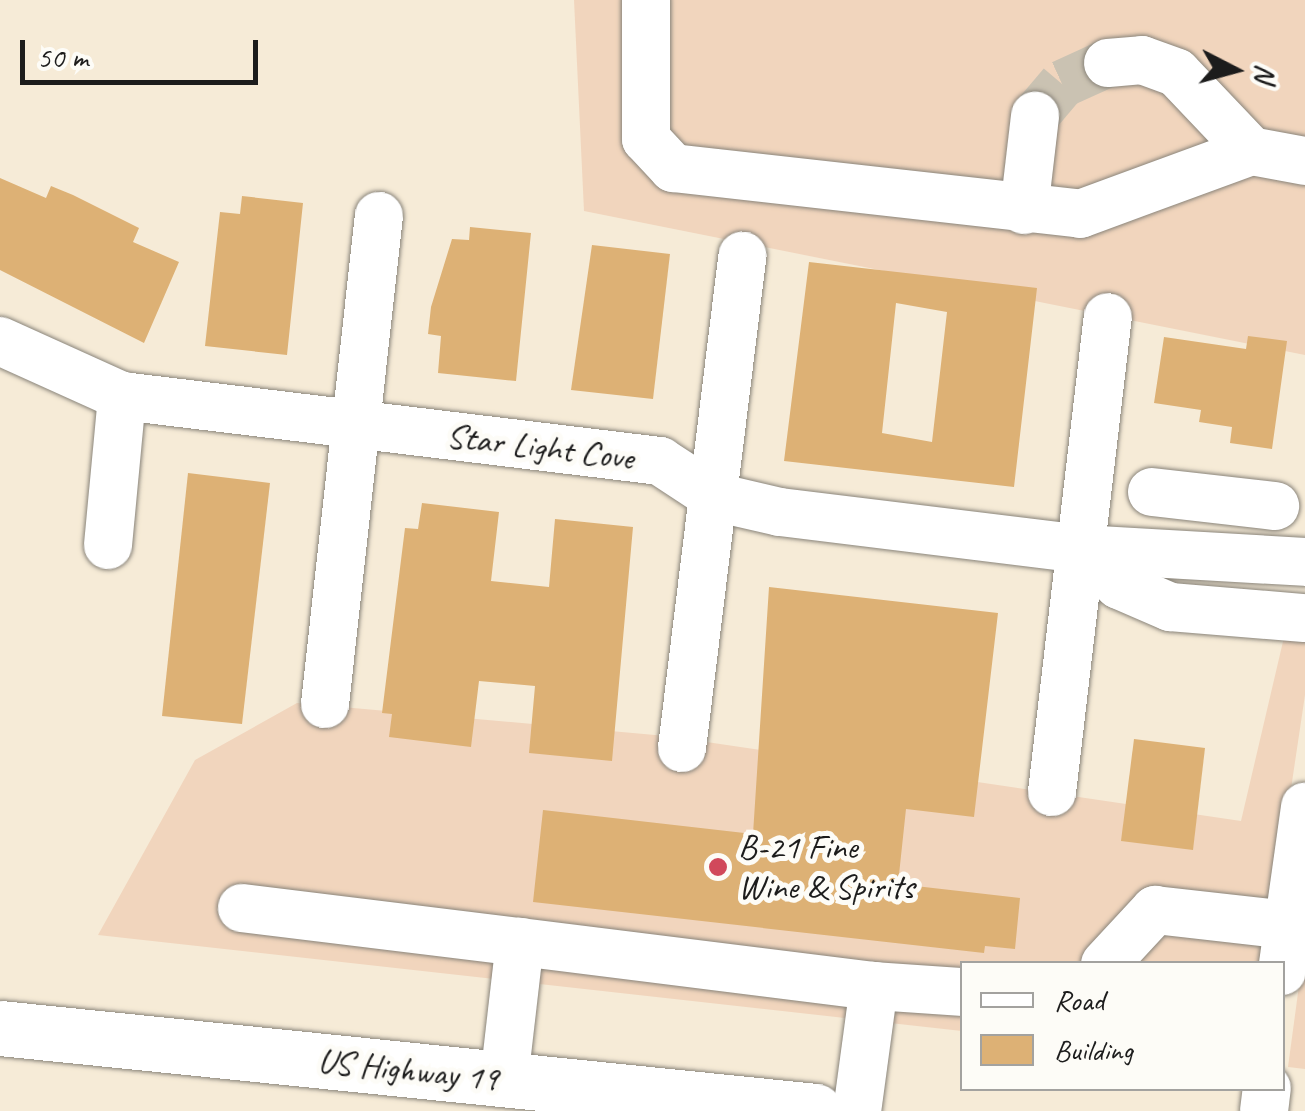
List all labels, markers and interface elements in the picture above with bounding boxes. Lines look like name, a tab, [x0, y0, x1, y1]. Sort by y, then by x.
scale bar	[25, 20, 262, 82]
north arrow	[1185, 20, 1285, 120]
text: 50 m	[37, 38, 88, 76]
text: N	[1247, 63, 1284, 84]
street label: Star Light Cove	[444, 415, 636, 479]
place label: B-21 Fine Wine & Spirits	[738, 826, 914, 908]
marker: B-21 Fine Wine & Spirits	[707, 856, 729, 878]
legend	[960, 961, 1285, 1091]
text: Road	[1054, 981, 1104, 1019]
text: Building	[1054, 1031, 1133, 1069]
street label: US Highway 19	[316, 1040, 500, 1100]

